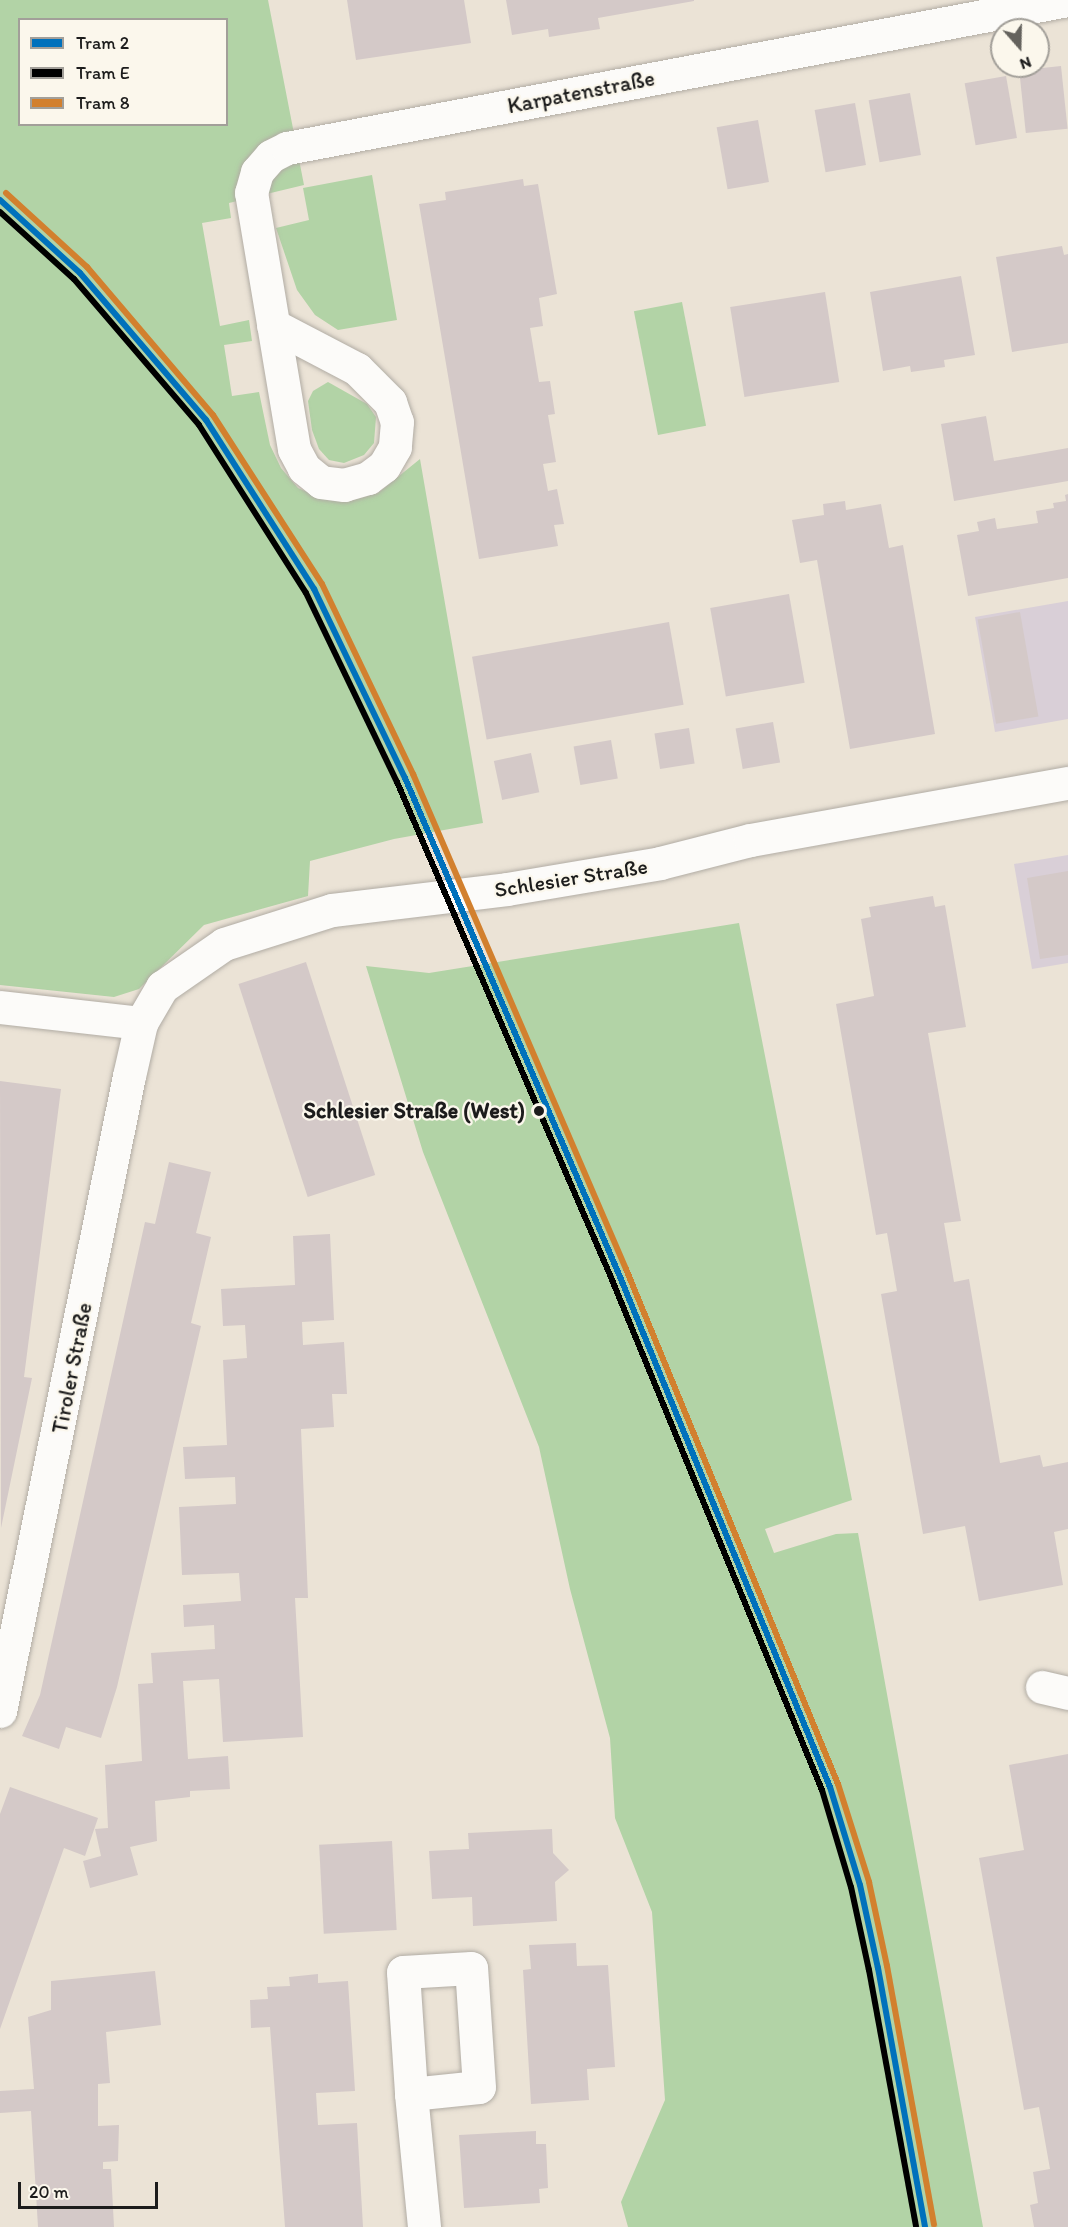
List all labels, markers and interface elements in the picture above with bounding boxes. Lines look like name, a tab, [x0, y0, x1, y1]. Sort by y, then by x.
legend	[18, 18, 228, 126]
north arrow	[990, 18, 1050, 78]
text: Tram 2	[76, 32, 129, 54]
text: N	[1017, 53, 1034, 74]
text: Tram E	[76, 62, 130, 84]
street label: Karpatenstraße	[505, 65, 657, 119]
text: Tram 8	[76, 92, 130, 114]
street label: Schlesier Straße	[493, 853, 649, 903]
place label: Schlesier Straße (West)	[305, 1098, 525, 1124]
marker: Schlesier Straße (West)	[530, 1102, 548, 1120]
street label: Tiroler Straße	[46, 1300, 98, 1436]
scale bar	[21, 2170, 160, 2208]
text: 20 m	[29, 2181, 69, 2203]

